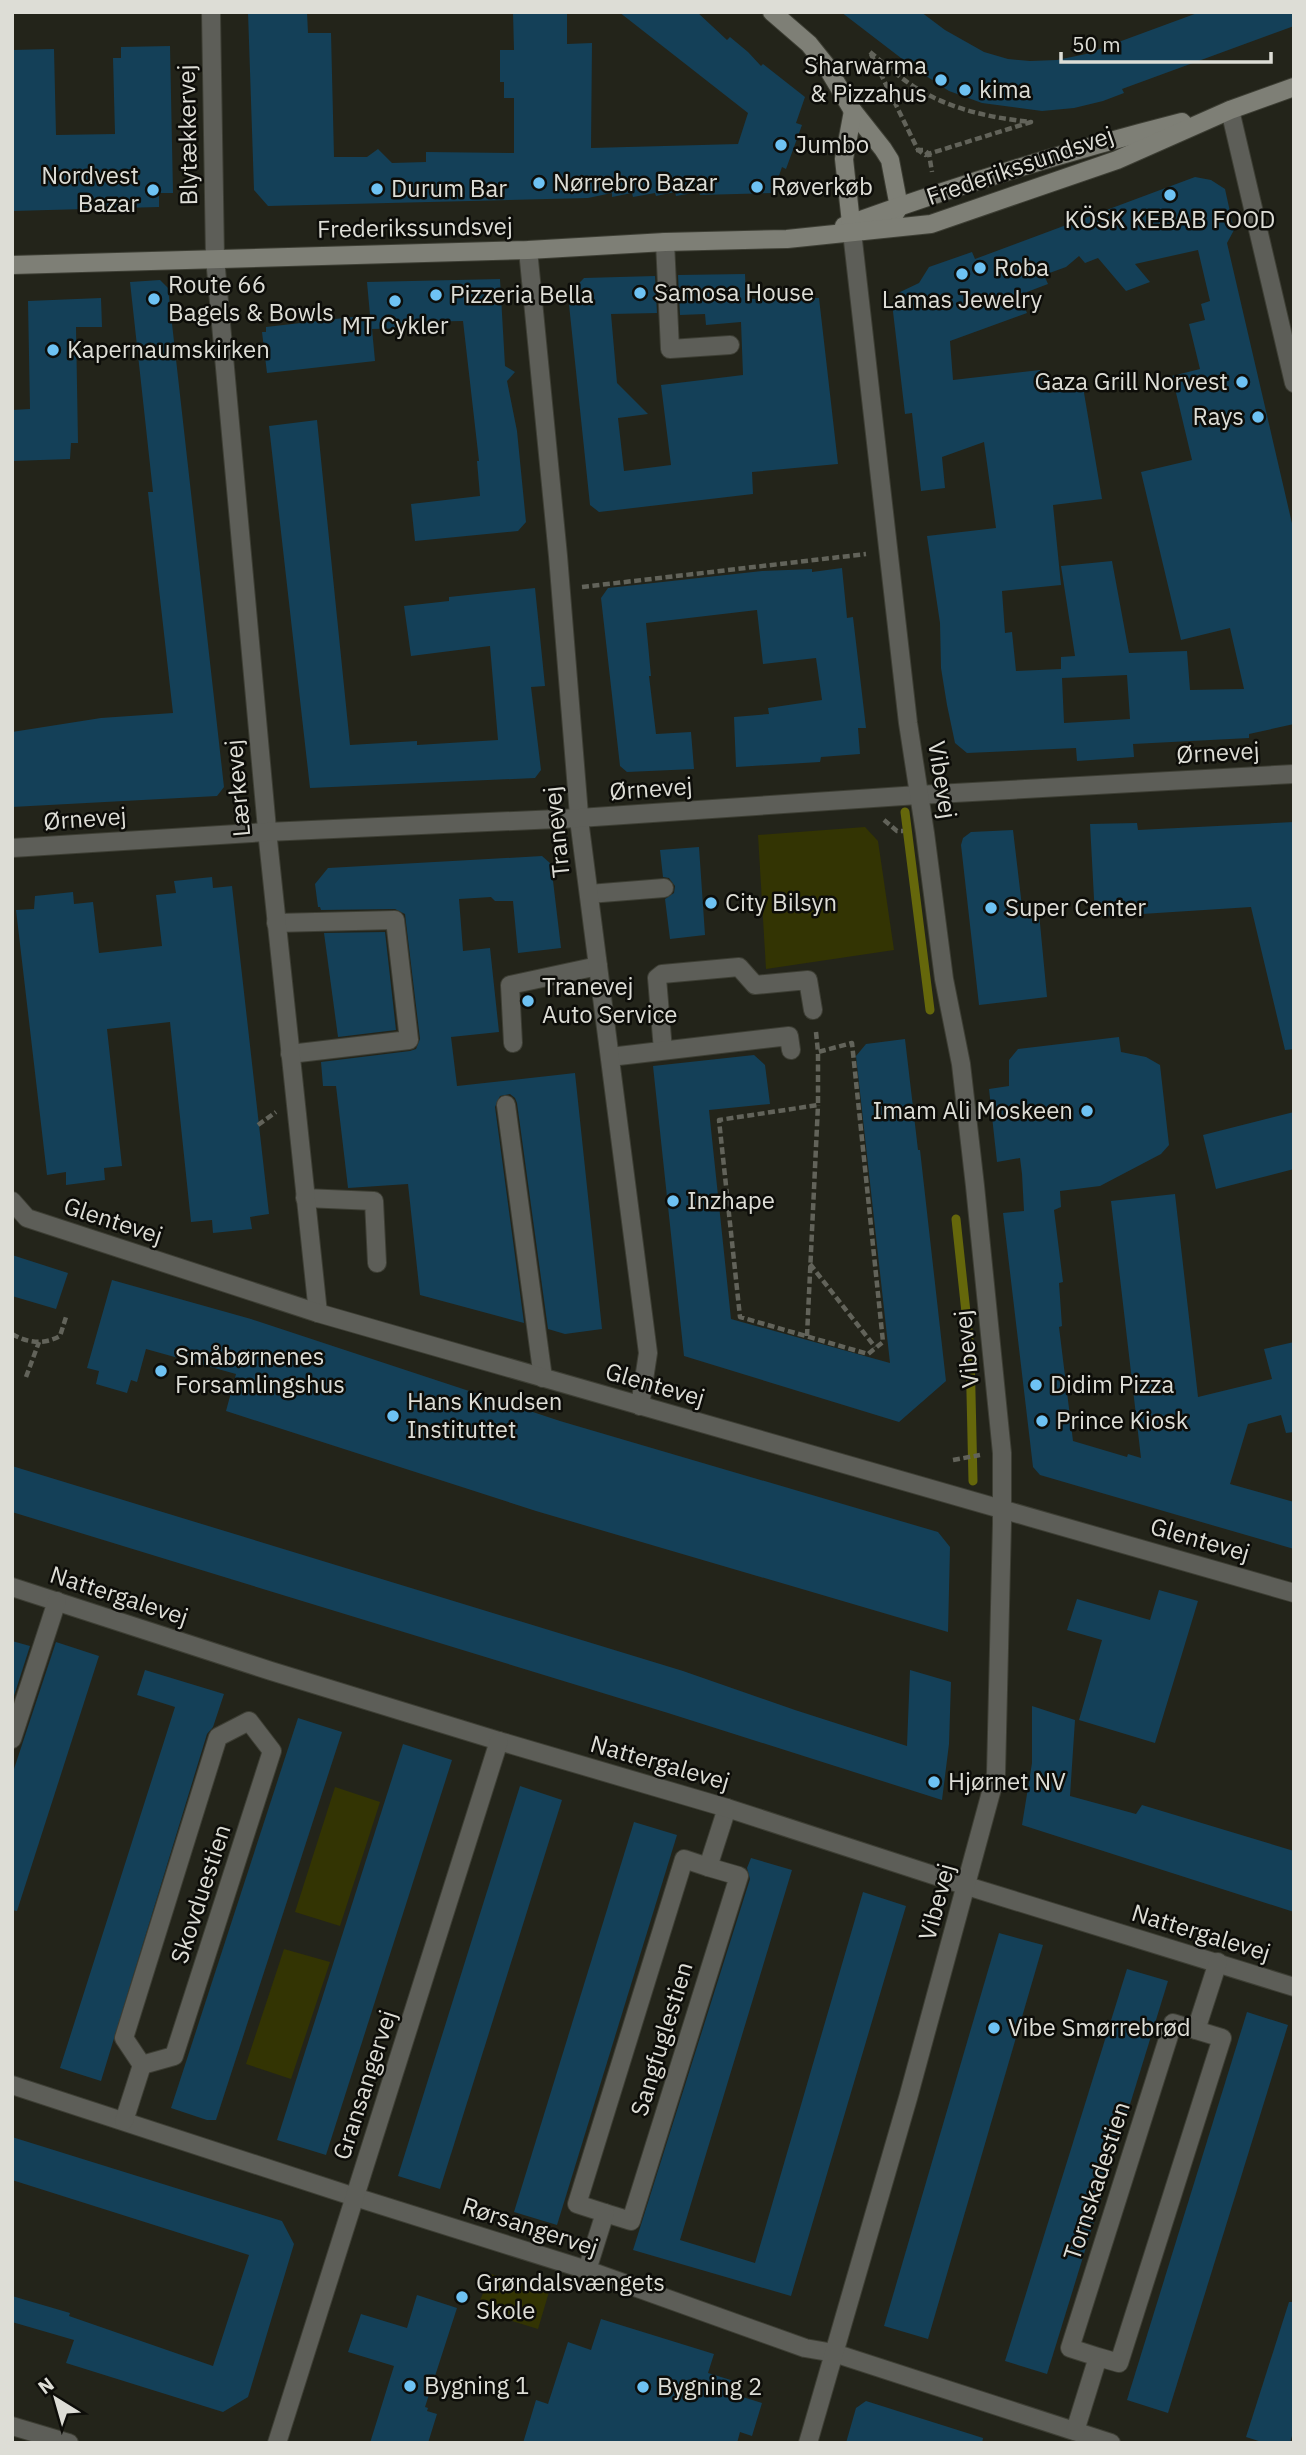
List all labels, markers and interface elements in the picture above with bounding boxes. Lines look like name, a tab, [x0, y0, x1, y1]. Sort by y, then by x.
scale bar	[1061, 21, 1271, 65]
text: 50 m	[1072, 30, 1121, 58]
place label: Sharwarma & Pizzahus	[804, 49, 927, 109]
street label: Blytækkervej	[170, 64, 204, 206]
marker: Sharwarma & Pizzahus	[933, 72, 949, 88]
place label: kima	[979, 73, 1032, 105]
marker: kima	[957, 82, 973, 98]
street label: Frederikssundsvej	[922, 118, 1117, 212]
place label: Jumbo	[795, 128, 869, 160]
marker: Jumbo	[773, 137, 789, 153]
place label: Nordvest Bazar	[41, 159, 139, 219]
place label: Nørrebro Bazar	[553, 166, 717, 198]
place label: Røverkøb	[771, 170, 873, 202]
place label: Durum Bar	[391, 172, 507, 204]
marker: Nørrebro Bazar	[531, 175, 547, 191]
marker: Røverkøb	[749, 179, 765, 195]
marker: Durum Bar	[369, 181, 385, 197]
marker: Nordvest Bazar	[145, 182, 161, 198]
marker: KÖSK KEBAB FOOD	[1162, 187, 1178, 203]
place label: KÖSK KEBAB FOOD	[1065, 203, 1275, 235]
street label: Frederikssundsvej	[317, 209, 513, 245]
place label: Roba	[994, 251, 1049, 283]
marker: Roba	[972, 260, 988, 276]
marker: Lamas Jewelry	[954, 266, 970, 282]
place label: Route 66 Bagels & Bowls	[168, 268, 334, 328]
place label: Samosa House	[654, 276, 814, 308]
place label: Pizzeria Bella	[450, 278, 594, 310]
place label: Lamas Jewelry	[882, 283, 1042, 315]
marker: Samosa House	[632, 285, 648, 301]
marker: Pizzeria Bella	[428, 287, 444, 303]
marker: Route 66 Bagels & Bowls	[146, 291, 162, 307]
marker: MT Cykler	[387, 293, 403, 309]
place label: MT Cykler	[342, 309, 449, 341]
place label: Kapernaumskirken	[67, 333, 270, 365]
marker: Kapernaumskirken	[45, 342, 61, 358]
place label: Gaza Grill Norvest	[1035, 365, 1228, 397]
marker: Gaza Grill Norvest	[1234, 374, 1250, 390]
place label: Rays	[1193, 400, 1244, 432]
marker: Rays	[1250, 409, 1266, 425]
street label: Ørnevej	[1176, 734, 1260, 770]
street label: Lærkevej	[217, 738, 257, 838]
street label: Vibevej	[921, 739, 965, 821]
street label: Ørnevej	[608, 769, 694, 807]
street label: Tranevej	[535, 785, 577, 879]
street label: Ørnevej	[42, 799, 128, 837]
place label: City Bilsyn	[725, 886, 837, 918]
place label: Super Center	[1005, 891, 1146, 923]
marker: City Bilsyn	[703, 895, 719, 911]
marker: Super Center	[983, 900, 999, 916]
place label: Tranevej Auto Service	[542, 970, 678, 1030]
marker: Tranevej Auto Service	[520, 993, 536, 1009]
place label: Imam Ali Moskeen	[873, 1094, 1073, 1126]
marker: Imam Ali Moskeen	[1079, 1103, 1095, 1119]
place label: Inzhape	[687, 1184, 775, 1216]
street label: Glentevej	[60, 1189, 167, 1251]
marker: Inzhape	[665, 1193, 681, 1209]
street label: Vibevej	[946, 1308, 986, 1390]
place label: Småbørnenes Forsamlingshus	[175, 1340, 345, 1400]
street label: Glentevej	[602, 1355, 709, 1413]
marker: Småbørnenes Forsamlingshus	[153, 1363, 169, 1379]
place label: Didim Pizza	[1050, 1368, 1174, 1400]
marker: Didim Pizza	[1028, 1377, 1044, 1393]
place label: Hans Knudsen Instituttet	[407, 1385, 562, 1445]
place label: Prince Kiosk	[1056, 1404, 1189, 1436]
marker: Hans Knudsen Instituttet	[385, 1408, 401, 1424]
marker: Prince Kiosk	[1034, 1413, 1050, 1429]
street label: Glentevej	[1147, 1510, 1254, 1568]
street label: Nattergalevej	[46, 1558, 192, 1632]
street label: Nattergalevej	[587, 1727, 734, 1797]
place label: Hjørnet NV	[948, 1765, 1066, 1797]
marker: Hjørnet NV	[926, 1774, 942, 1790]
street label: Skovduestien	[163, 1820, 238, 1967]
street label: Vibevej	[910, 1860, 962, 1944]
street label: Nattergalevej	[1128, 1896, 1275, 1968]
street label: Sangfuglestien	[622, 1958, 700, 2120]
street label: Gransangervej	[325, 2006, 403, 2164]
place label: Vibe Smørrebrød	[1008, 2011, 1191, 2043]
marker: Vibe Smørrebrød	[986, 2020, 1002, 2036]
street label: Tornskadestien	[1055, 2097, 1137, 2264]
street label: Rørsangervej	[458, 2189, 602, 2263]
place label: Grøndalsvængets Skole	[476, 2266, 665, 2326]
marker: Grøndalsvængets Skole	[454, 2289, 470, 2305]
north arrow	[21, 2364, 91, 2434]
place label: Bygning 1	[424, 2369, 529, 2401]
place label: Bygning 2	[657, 2370, 762, 2402]
text: N	[33, 2372, 58, 2399]
marker: Bygning 1	[402, 2378, 418, 2394]
marker: Bygning 2	[635, 2379, 651, 2395]

